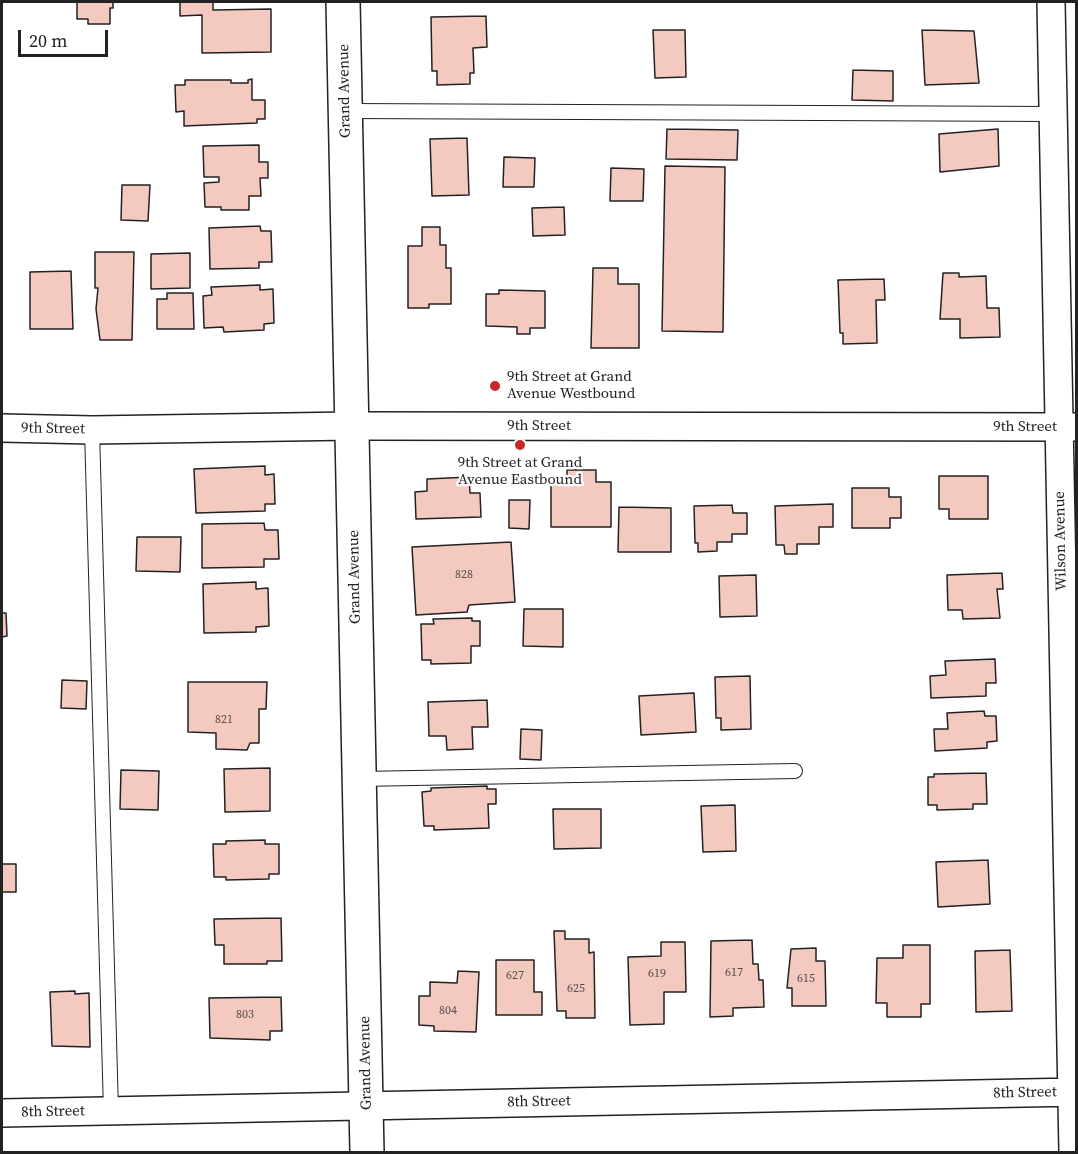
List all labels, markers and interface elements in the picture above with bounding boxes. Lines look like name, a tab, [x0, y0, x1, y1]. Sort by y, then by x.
scale bar	[21, 18, 111, 56]
text: 20 m	[29, 28, 67, 53]
street label: Grand Avenue	[335, 44, 355, 138]
place label: 9th Street at Grand Avenue Westbound	[507, 368, 635, 403]
marker: 9th Street at Grand Avenue Westbound	[488, 379, 502, 393]
street label: 9th Street	[507, 417, 571, 435]
street label: 9th Street	[993, 418, 1057, 436]
street label: 9th Street	[21, 419, 85, 439]
marker: 9th Street at Grand Avenue Eastbound	[513, 438, 527, 452]
place label: 9th Street at Grand Avenue Eastbound	[458, 454, 582, 489]
street label: Wilson Avenue	[1051, 491, 1071, 591]
street label: Grand Avenue	[345, 530, 365, 624]
house number: 828	[455, 568, 473, 582]
house number: 821	[215, 713, 233, 727]
house number: 617	[725, 966, 743, 980]
house number: 619	[648, 967, 666, 981]
house number: 627	[506, 969, 524, 983]
house number: 615	[797, 972, 815, 986]
house number: 625	[567, 982, 585, 996]
house number: 804	[439, 1004, 457, 1018]
house number: 803	[236, 1008, 254, 1022]
street label: Grand Avenue	[356, 1016, 376, 1110]
street label: 8th Street	[993, 1083, 1057, 1103]
street label: 8th Street	[507, 1092, 571, 1112]
street label: 8th Street	[21, 1102, 85, 1122]

